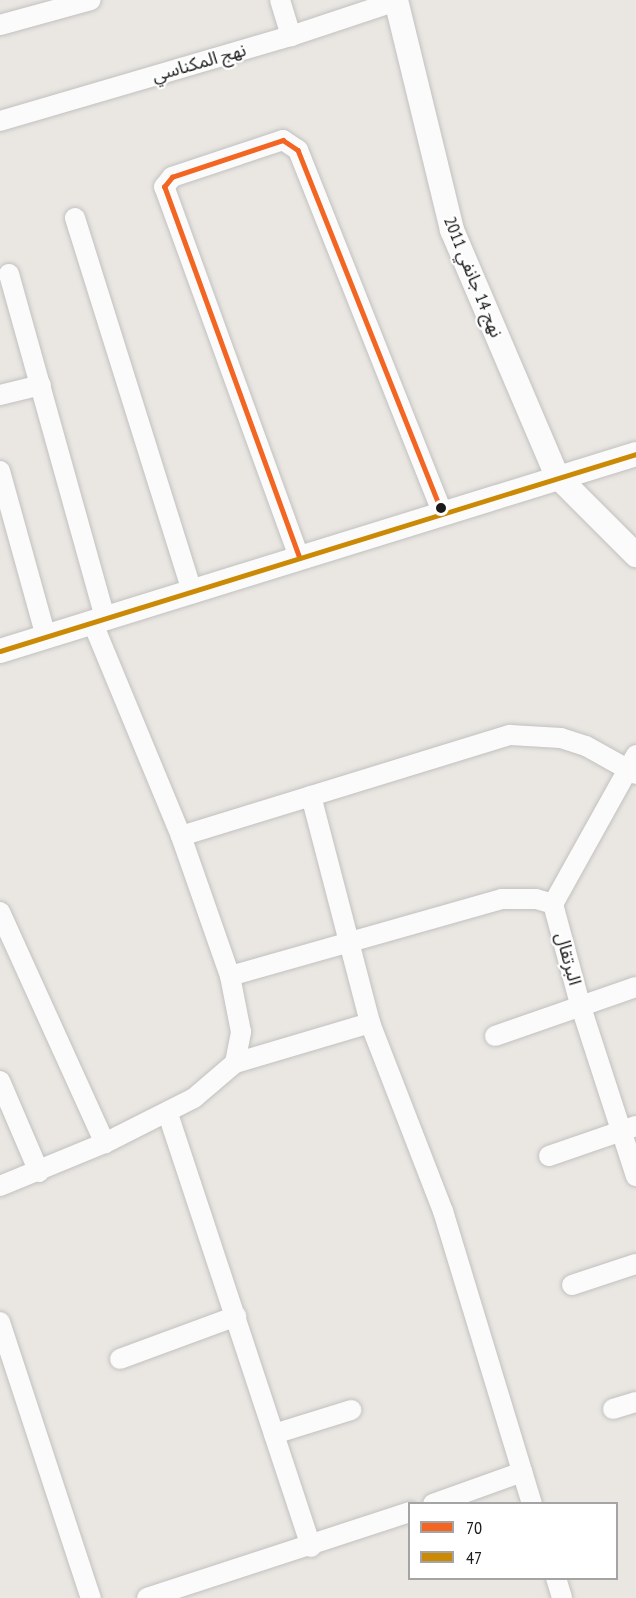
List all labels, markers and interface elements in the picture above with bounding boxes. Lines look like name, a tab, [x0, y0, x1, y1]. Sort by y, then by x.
street label: نهج المكناسي	[150, 39, 248, 87]
street label: نهج 14 جانفي 2011	[439, 213, 507, 341]
unlabelled marker	[435, 502, 447, 514]
street label: البرتقال	[551, 930, 585, 988]
legend	[408, 1502, 618, 1580]
text: 70	[466, 1516, 482, 1539]
text: 47	[466, 1546, 482, 1569]

